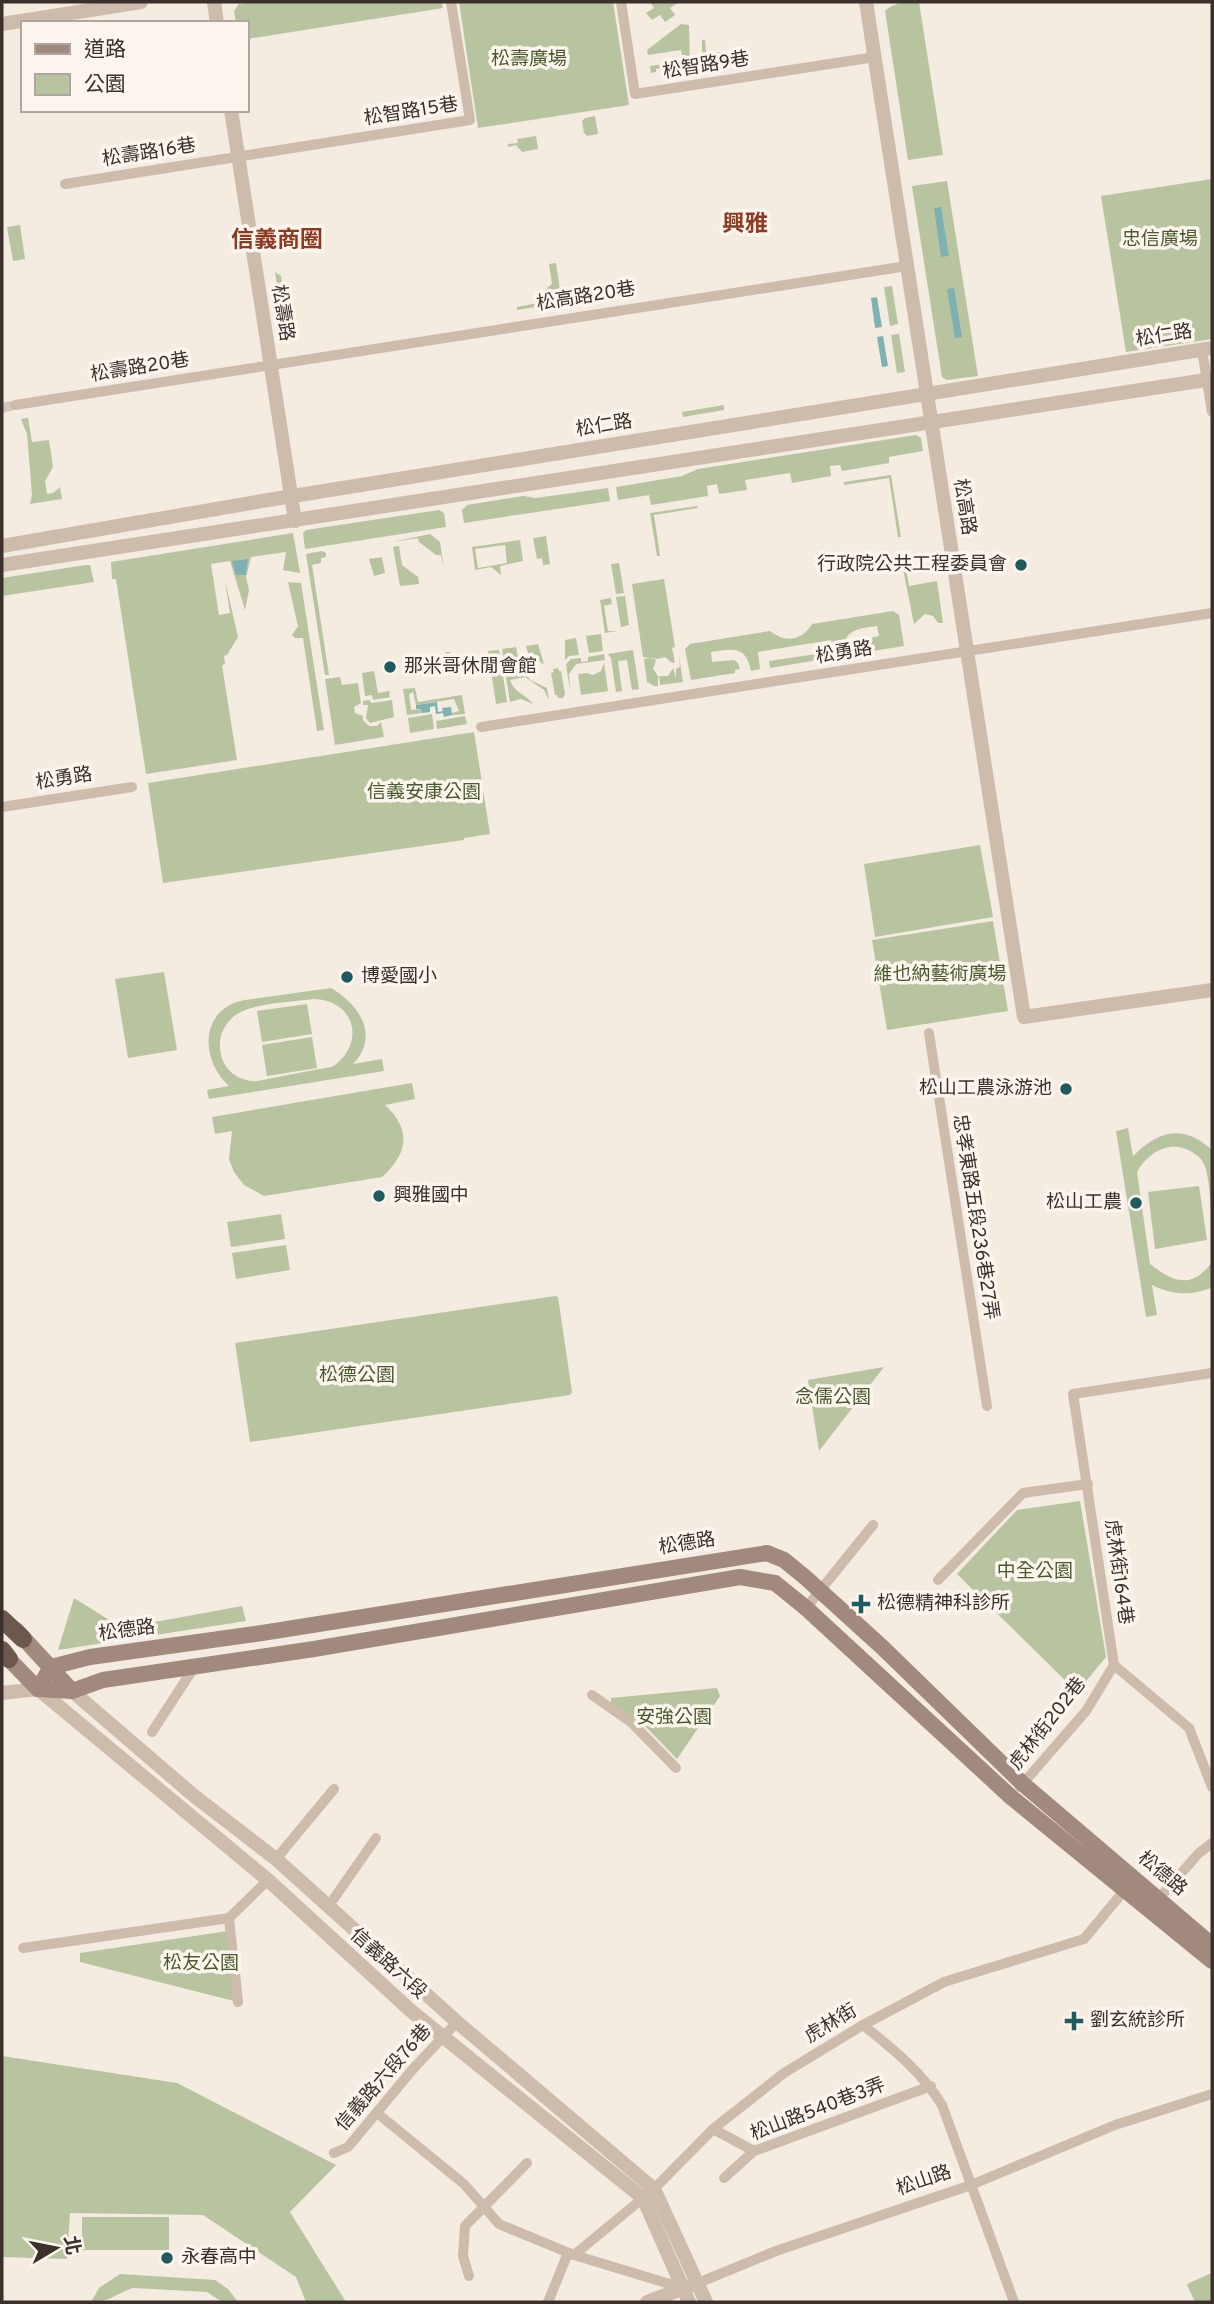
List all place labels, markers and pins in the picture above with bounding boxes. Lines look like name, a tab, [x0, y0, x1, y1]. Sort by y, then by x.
place label: 行政院公共工程委員會	[817, 553, 1007, 577]
marker: 行政院公共工程委員會	[1013, 557, 1029, 573]
place label: 那米哥休閒會館	[404, 655, 537, 679]
marker: 那米哥休閒會館	[382, 659, 398, 675]
place label: 博愛國小	[361, 965, 437, 989]
marker: 博愛國小	[339, 969, 355, 985]
place label: 松山工農泳游池	[919, 1077, 1052, 1101]
marker: 松山工農泳游池	[1058, 1081, 1074, 1097]
place label: 興雅國中	[393, 1184, 469, 1208]
marker: 興雅國中	[371, 1188, 387, 1204]
place label: 松山工農	[1046, 1191, 1122, 1215]
marker: 松山工農	[1128, 1195, 1144, 1211]
place label: 松德精神科診所	[877, 1592, 1010, 1616]
marker: 松德精神科診所	[851, 1594, 871, 1614]
place label: 劉玄統診所	[1090, 2009, 1185, 2033]
marker: 劉玄統診所	[1064, 2011, 1084, 2031]
place label: 永春高中	[181, 2246, 257, 2270]
marker: 永春高中	[159, 2250, 175, 2266]

